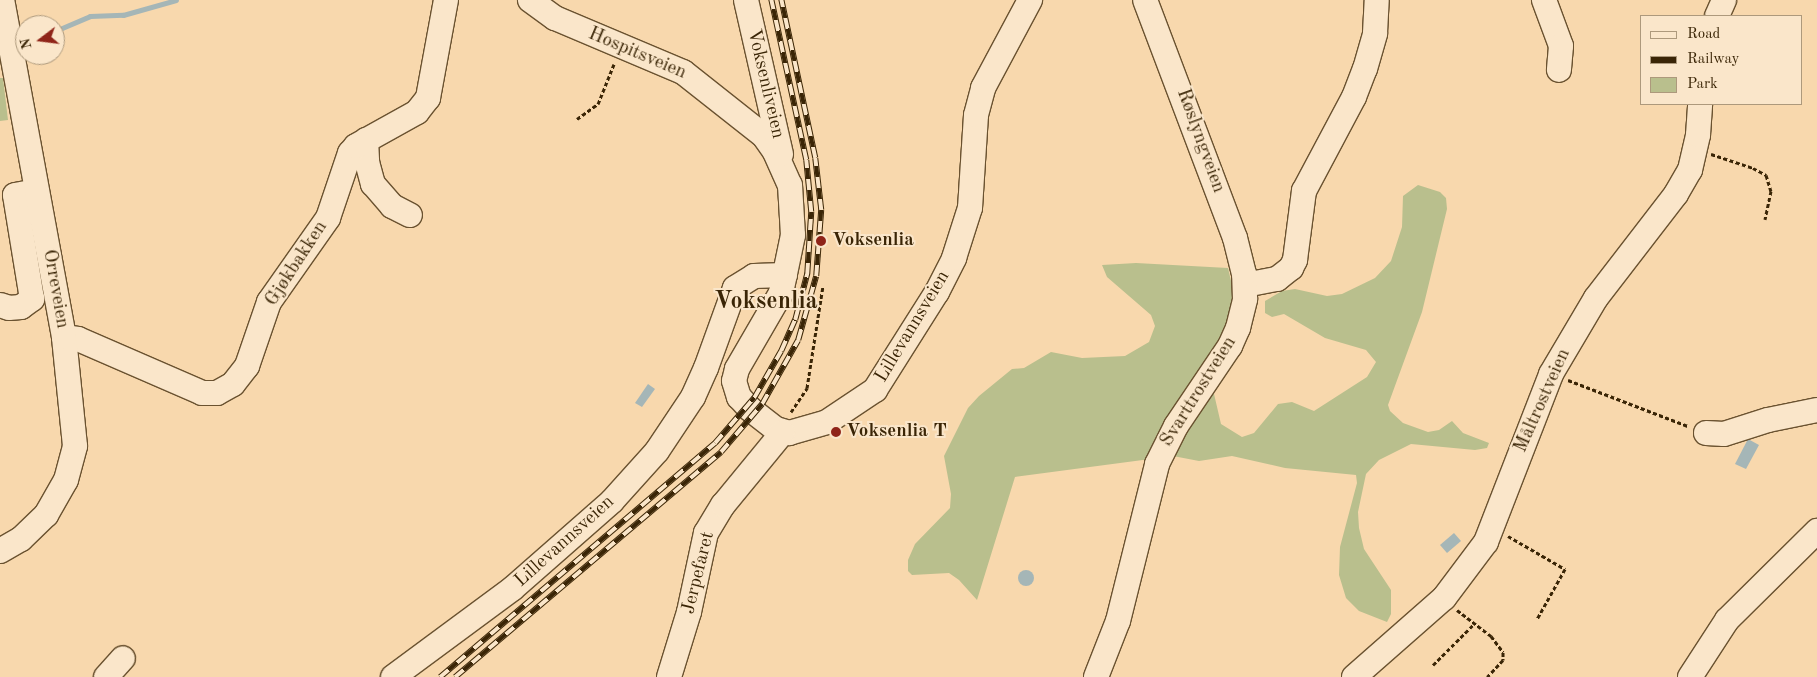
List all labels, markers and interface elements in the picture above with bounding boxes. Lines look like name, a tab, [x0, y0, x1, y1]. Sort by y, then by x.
north arrow	[15, 15, 65, 65]
legend	[1640, 15, 1802, 105]
street label: Hospitsveien	[584, 23, 690, 85]
street label: Voksenliveien	[741, 27, 789, 141]
text: Road	[1687, 27, 1720, 42]
text: N	[18, 37, 35, 51]
text: Railway	[1687, 52, 1740, 67]
text: Park	[1687, 77, 1718, 92]
street label: Røslyngveien	[1171, 86, 1229, 196]
street label: Gjøkbakken	[261, 217, 333, 311]
place label: Voksenlia	[832, 230, 914, 252]
marker: Voksenlia	[814, 234, 828, 248]
street label: Orreveien	[37, 248, 73, 330]
street label: Lillevannsveien	[871, 267, 955, 387]
district label: Voksenlia	[714, 289, 818, 317]
street label: Svarttrostveien	[1156, 333, 1242, 451]
street label: Måltrostveien	[1510, 346, 1576, 456]
place label: Voksenlia T	[846, 421, 947, 443]
marker: Voksenlia T	[830, 426, 842, 438]
street label: Lillevannsveien	[510, 491, 620, 593]
street label: Jerpefaret	[678, 529, 720, 617]

